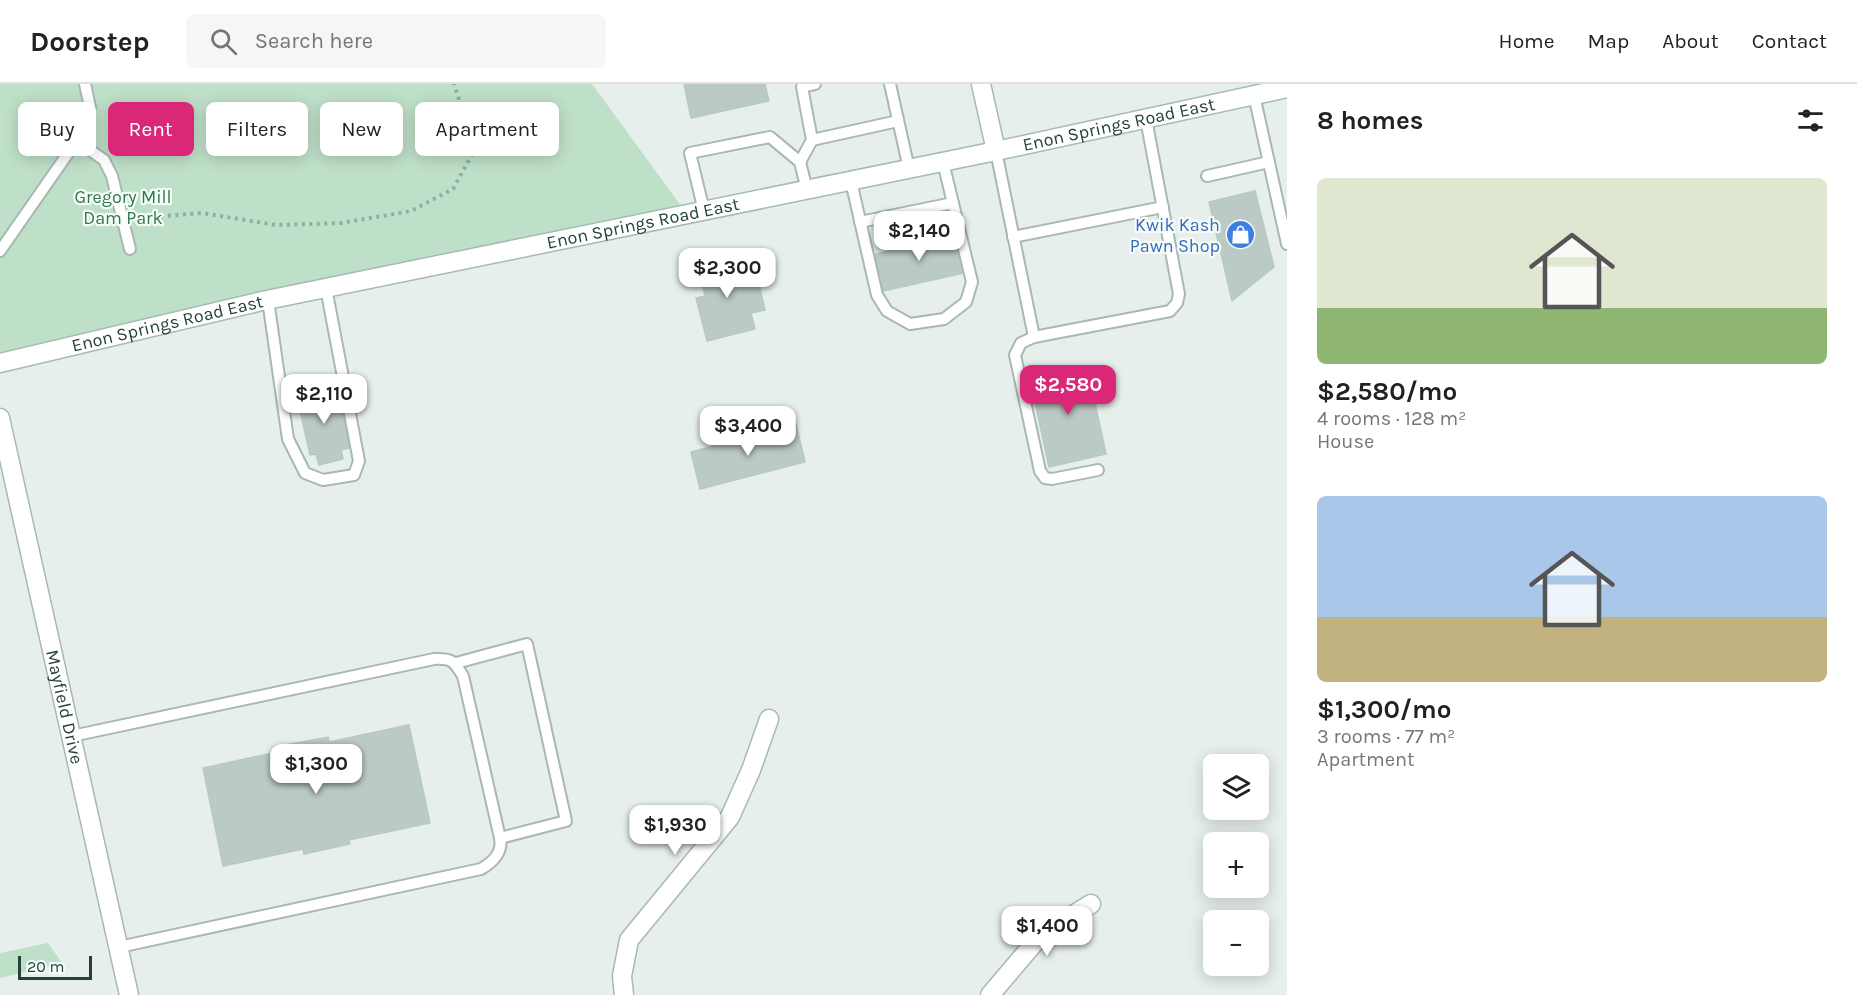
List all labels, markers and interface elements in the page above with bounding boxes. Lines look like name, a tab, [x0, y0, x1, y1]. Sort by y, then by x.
search box	[186, 14, 606, 68]
text: Doorstep	[30, 25, 150, 58]
icon: search	[207, 25, 240, 58]
text: Search here	[255, 28, 373, 54]
text: Home	[1499, 29, 1555, 53]
text: Map	[1588, 29, 1629, 53]
text: About	[1662, 29, 1719, 53]
text: Contact	[1752, 29, 1827, 53]
street label: Enon Springs Road East	[1021, 93, 1217, 156]
chip: Buy	[18, 102, 96, 156]
chip: Rent	[108, 102, 194, 156]
chip: Filters	[206, 102, 308, 156]
chip: New	[320, 102, 403, 156]
chip: Apartment	[415, 102, 559, 156]
icon: filters	[1794, 104, 1827, 137]
text: 8 homes	[1317, 105, 1423, 136]
park label: Gregory Mill Dam Park	[74, 186, 172, 229]
street label: Enon Springs Road East	[545, 193, 741, 254]
pin: $2,140	[870, 211, 968, 262]
place label: Kwik Kash Pawn Shop	[1130, 214, 1220, 257]
icon: home	[1518, 217, 1626, 325]
text: $2,140	[888, 219, 950, 242]
shop icon: Kwik Kash Pawn Shop	[1225, 219, 1257, 251]
pin: $2,300	[678, 248, 776, 299]
text: $2,300	[693, 256, 761, 279]
street label: Enon Springs Road East	[69, 290, 266, 357]
pin: $2,580	[1019, 365, 1117, 416]
text: $2,580	[1034, 373, 1102, 396]
pin: $2,110	[275, 374, 373, 425]
text: $2,580/mo	[1317, 376, 1457, 407]
text: $2,110	[295, 382, 353, 405]
pin: $3,400	[699, 406, 797, 457]
text: 4 rooms · 128 m²	[1317, 407, 1466, 430]
text: $3,400	[714, 414, 782, 437]
text: House	[1317, 430, 1374, 453]
icon: home	[1518, 535, 1626, 643]
street label: Mayfield Drive	[41, 648, 88, 766]
text: $1,300/mo	[1317, 694, 1451, 725]
text: 3 rooms · 77 m²	[1317, 725, 1455, 748]
pin: $1,300	[267, 744, 365, 795]
text: Apartment	[1317, 748, 1415, 771]
text: $1,300	[284, 752, 348, 775]
map controls	[1203, 754, 1269, 976]
button: layers	[1203, 754, 1269, 820]
pin: $1,930	[626, 805, 724, 856]
text: $1,930	[643, 813, 707, 836]
button: +	[1203, 832, 1269, 898]
pin: $1,400	[998, 906, 1096, 957]
button: −	[1203, 910, 1269, 976]
text: $1,400	[1015, 914, 1079, 937]
scale bar	[18, 953, 92, 980]
text: 20 m	[27, 957, 65, 976]

